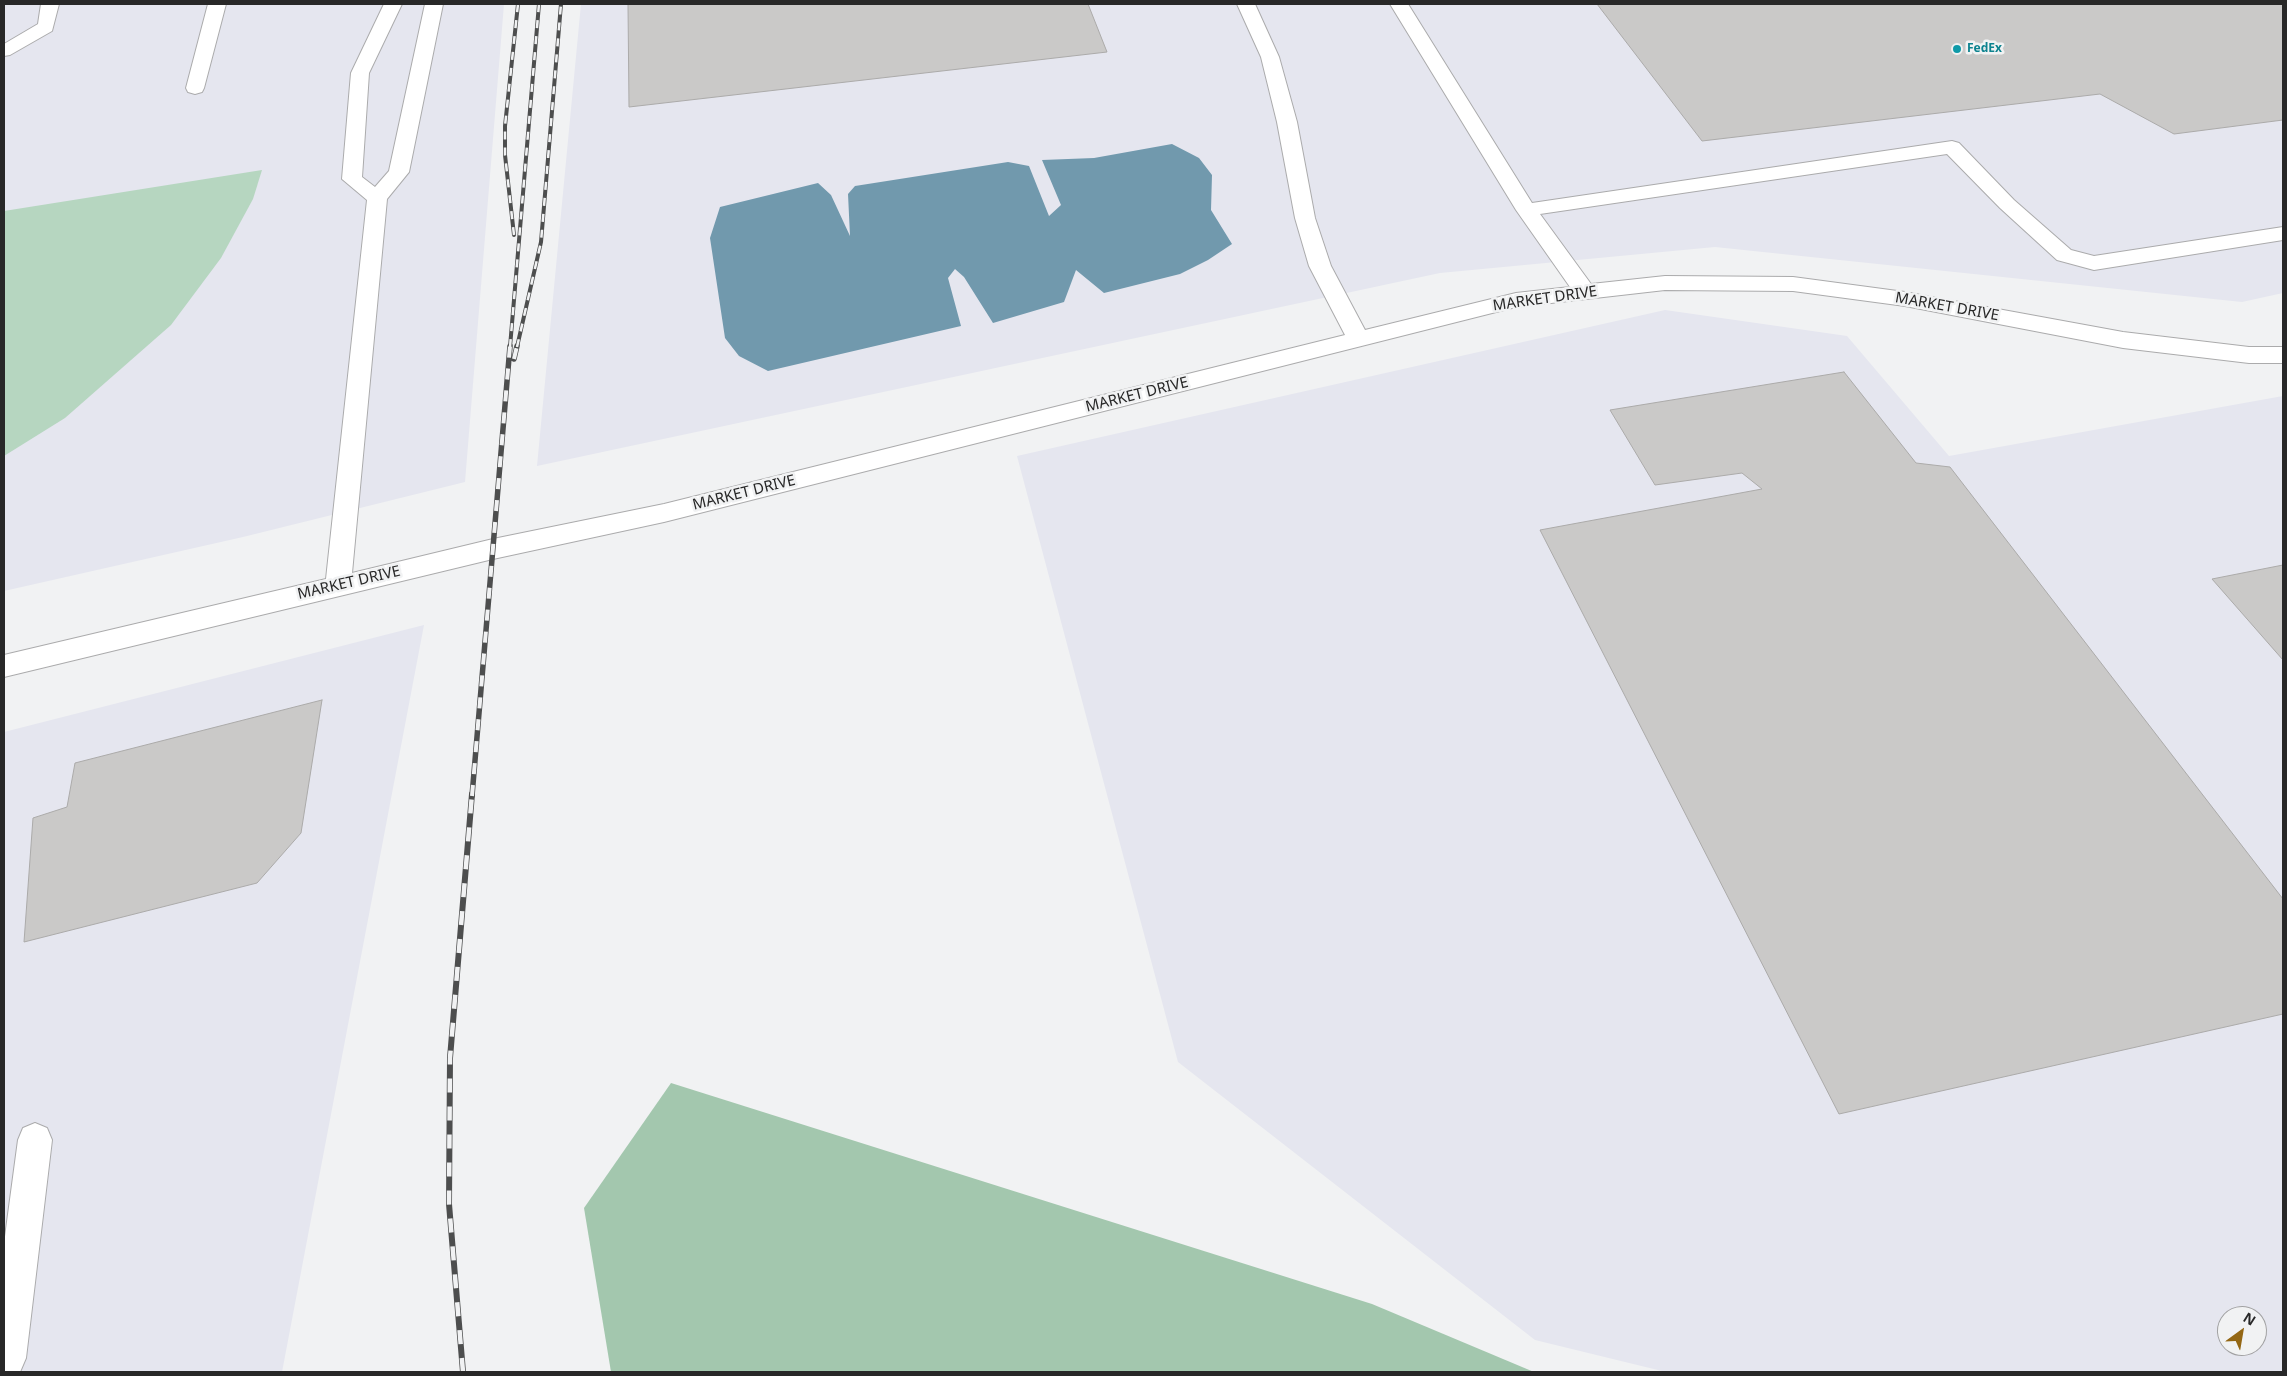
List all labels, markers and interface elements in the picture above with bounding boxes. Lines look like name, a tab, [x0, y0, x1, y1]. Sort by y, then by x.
place label: FedEx	[1967, 42, 2002, 56]
marker: FedEx	[1951, 43, 1963, 55]
street label: MARKET DRIVE	[1492, 283, 1598, 315]
street label: MARKET DRIVE	[1894, 289, 2000, 325]
street label: MARKET DRIVE	[1084, 374, 1190, 416]
street label: MARKET DRIVE	[691, 472, 797, 514]
street label: MARKET DRIVE	[296, 562, 402, 604]
north arrow	[2217, 1306, 2267, 1356]
text: N	[2240, 1308, 2260, 1330]

